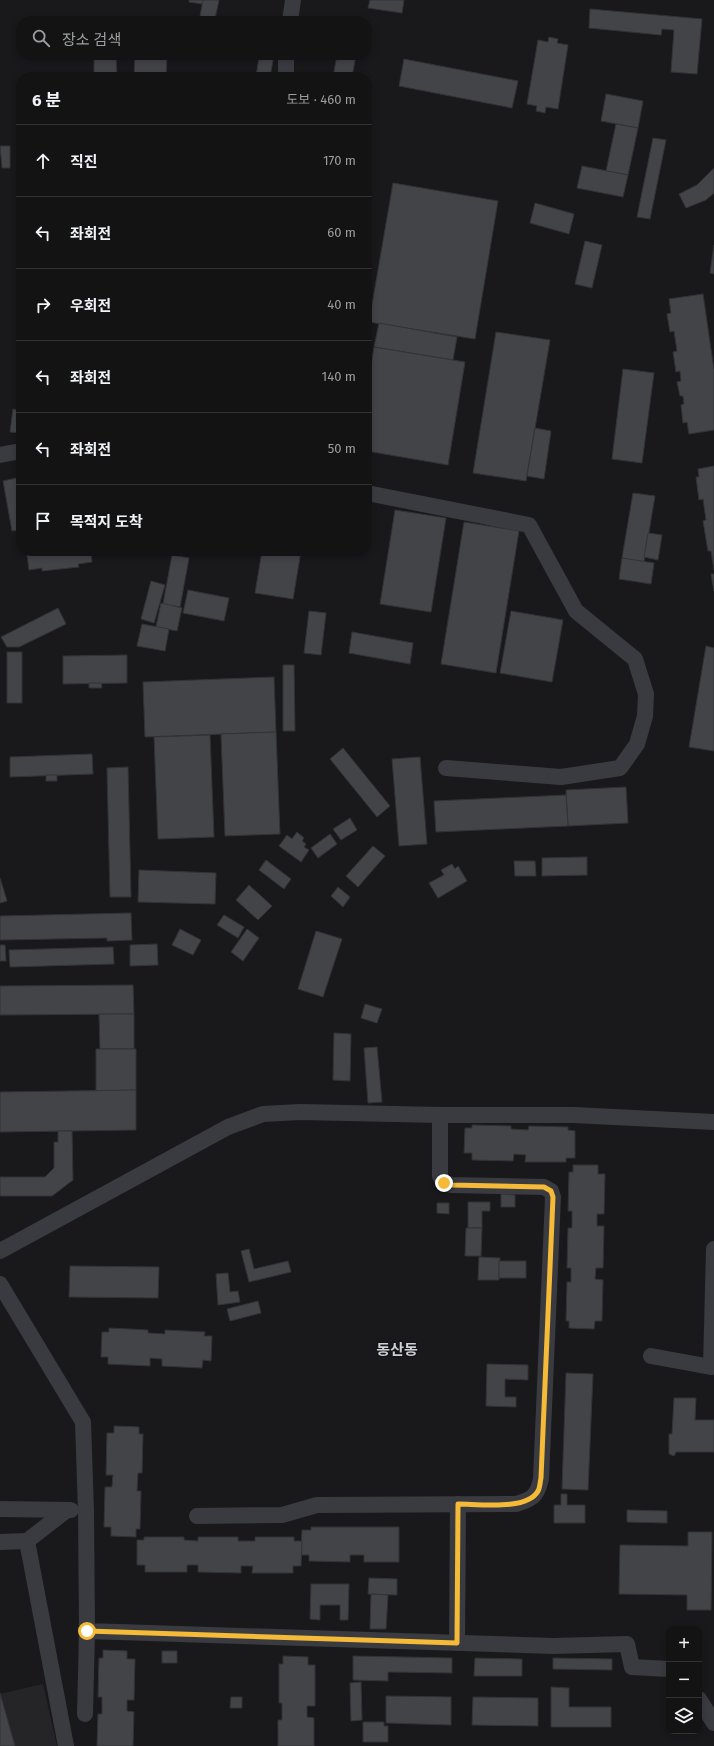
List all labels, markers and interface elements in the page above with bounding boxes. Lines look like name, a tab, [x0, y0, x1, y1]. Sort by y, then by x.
search box	[16, 16, 372, 60]
icon: search	[30, 27, 52, 49]
text: 장소 검색	[62, 31, 121, 49]
text: 6 분	[32, 90, 61, 111]
text: 도보 · 460 m	[286, 92, 356, 107]
icon: ahead	[32, 150, 54, 172]
text: 직진	[70, 153, 98, 171]
text: 170 m	[323, 153, 356, 168]
icon: left	[32, 222, 54, 244]
text: 좌회전	[70, 225, 111, 243]
text: 60 m	[327, 225, 356, 240]
icon: right	[32, 294, 54, 316]
text: 우회전	[70, 297, 111, 315]
text: 40 m	[327, 297, 356, 312]
icon: left	[32, 366, 54, 388]
text: 좌회전	[70, 369, 111, 387]
text: 140 m	[322, 369, 356, 384]
icon: left	[32, 438, 54, 460]
text: 좌회전	[70, 441, 111, 459]
text: 50 m	[328, 441, 356, 456]
icon: arrive	[32, 510, 54, 532]
text: 목적지 도착	[70, 513, 143, 531]
route end	[435, 1174, 453, 1192]
district label: 동산동	[376, 1341, 418, 1359]
route start	[78, 1622, 96, 1640]
map controls	[666, 1626, 702, 1734]
button: +	[666, 1626, 702, 1662]
button: −	[666, 1662, 702, 1698]
button: layers	[666, 1698, 702, 1734]

